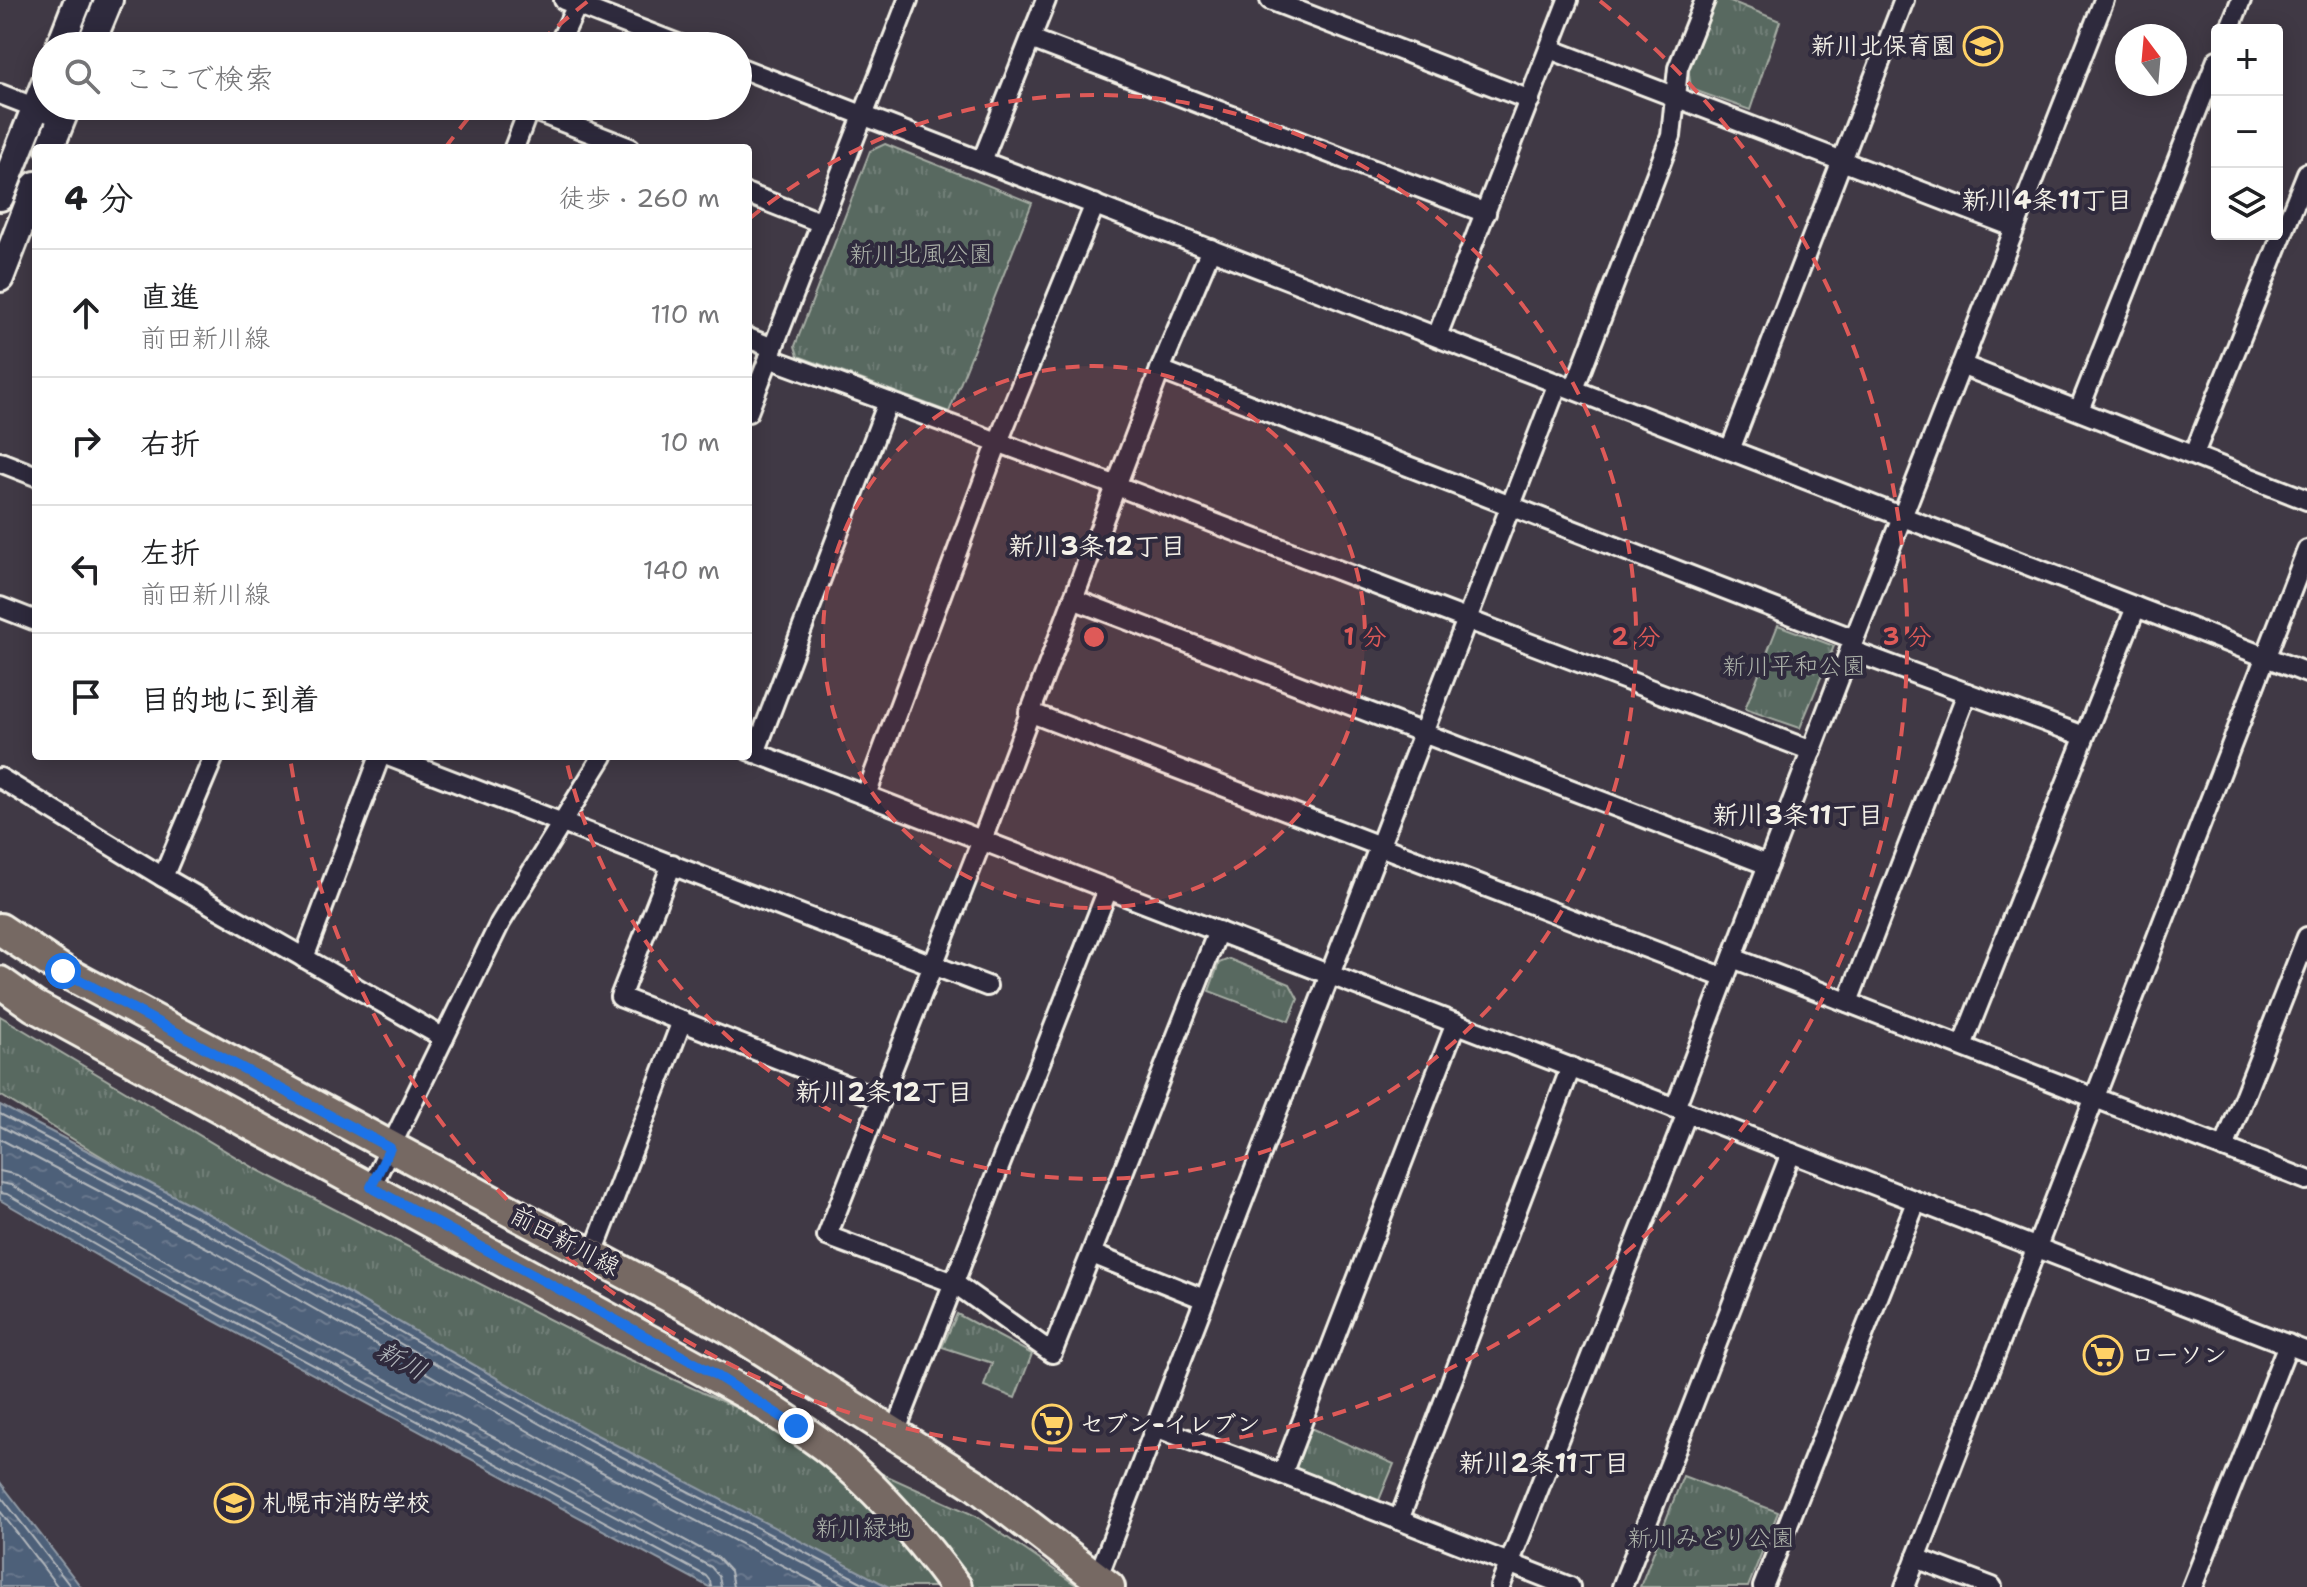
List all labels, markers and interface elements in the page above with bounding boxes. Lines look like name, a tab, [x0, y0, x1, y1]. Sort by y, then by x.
north arrow	[2115, 24, 2187, 96]
map controls	[2211, 24, 2283, 240]
button: +	[2211, 24, 2283, 96]
school or university icon: 新川北保育園	[1962, 25, 2004, 67]
place label: 新川北保育園	[1811, 30, 1955, 62]
search box	[32, 32, 752, 120]
icon: search	[60, 54, 104, 98]
text: ここで検索	[124, 58, 274, 99]
button: −	[2211, 96, 2283, 168]
button: layers	[2211, 168, 2283, 240]
text: 4 分	[64, 175, 134, 221]
text: 徒歩 · 260 m	[559, 180, 720, 215]
district label: 新川4条11丁目	[1961, 182, 2133, 217]
park label: 新川北風公園	[849, 238, 993, 270]
text: 直進	[140, 276, 200, 317]
icon: ahead	[64, 291, 108, 335]
text: 110 m	[650, 296, 720, 331]
text: 前田新川線	[140, 320, 270, 355]
icon: right	[64, 419, 108, 463]
text: 右折	[140, 423, 200, 464]
text: 10 m	[660, 424, 720, 459]
district label: 新川3条12丁目	[1008, 528, 1186, 563]
text: 左折	[140, 532, 200, 573]
icon: left	[64, 547, 108, 591]
text: 140 m	[643, 552, 720, 587]
text: 前田新川線	[140, 576, 270, 611]
text: 1 分	[1343, 621, 1387, 653]
text: 2 分	[1611, 621, 1661, 653]
text: 3 分	[1882, 621, 1932, 653]
centre of rings	[1080, 623, 1108, 651]
park label: 新川平和公園	[1722, 650, 1866, 682]
icon: arrive	[64, 675, 108, 719]
text: 目的地に到着	[140, 679, 320, 720]
district label: 新川3条11丁目	[1712, 797, 1884, 832]
route start	[45, 953, 81, 989]
district label: 新川2条12丁目	[795, 1074, 973, 1109]
street label: 前田新川線	[505, 1199, 625, 1283]
water label: 新川	[371, 1332, 433, 1388]
supermarket icon: ローソン	[2082, 1334, 2124, 1376]
place label: ローソン	[2131, 1339, 2227, 1371]
supermarket icon: セブン-イレブン	[1031, 1403, 1073, 1445]
route end	[778, 1408, 814, 1444]
place label: セブン-イレブン	[1080, 1408, 1260, 1440]
district label: 新川2条11丁目	[1458, 1445, 1630, 1480]
school or university icon: 札幌市消防学校	[213, 1482, 255, 1524]
place label: 札幌市消防学校	[262, 1487, 430, 1519]
park label: 新川緑地	[815, 1512, 911, 1544]
park label: 新川みどり公園	[1627, 1522, 1795, 1554]

